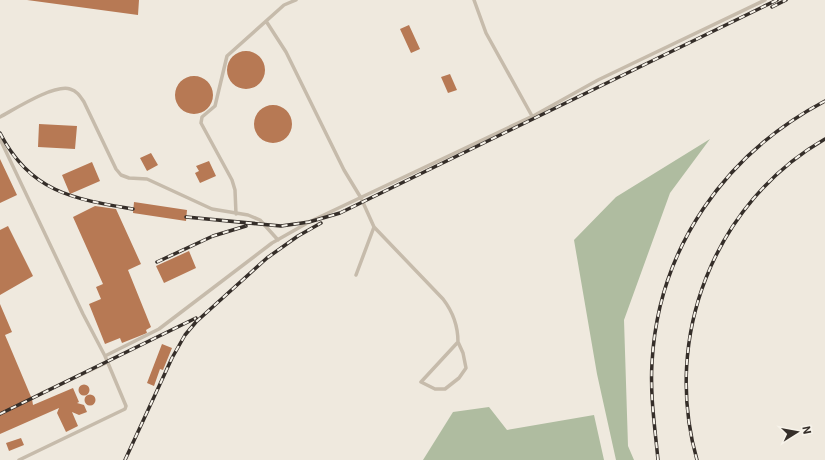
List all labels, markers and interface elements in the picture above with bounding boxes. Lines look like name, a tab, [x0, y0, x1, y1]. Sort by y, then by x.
north arrow	[777, 412, 817, 452]
text: N	[799, 425, 813, 435]

